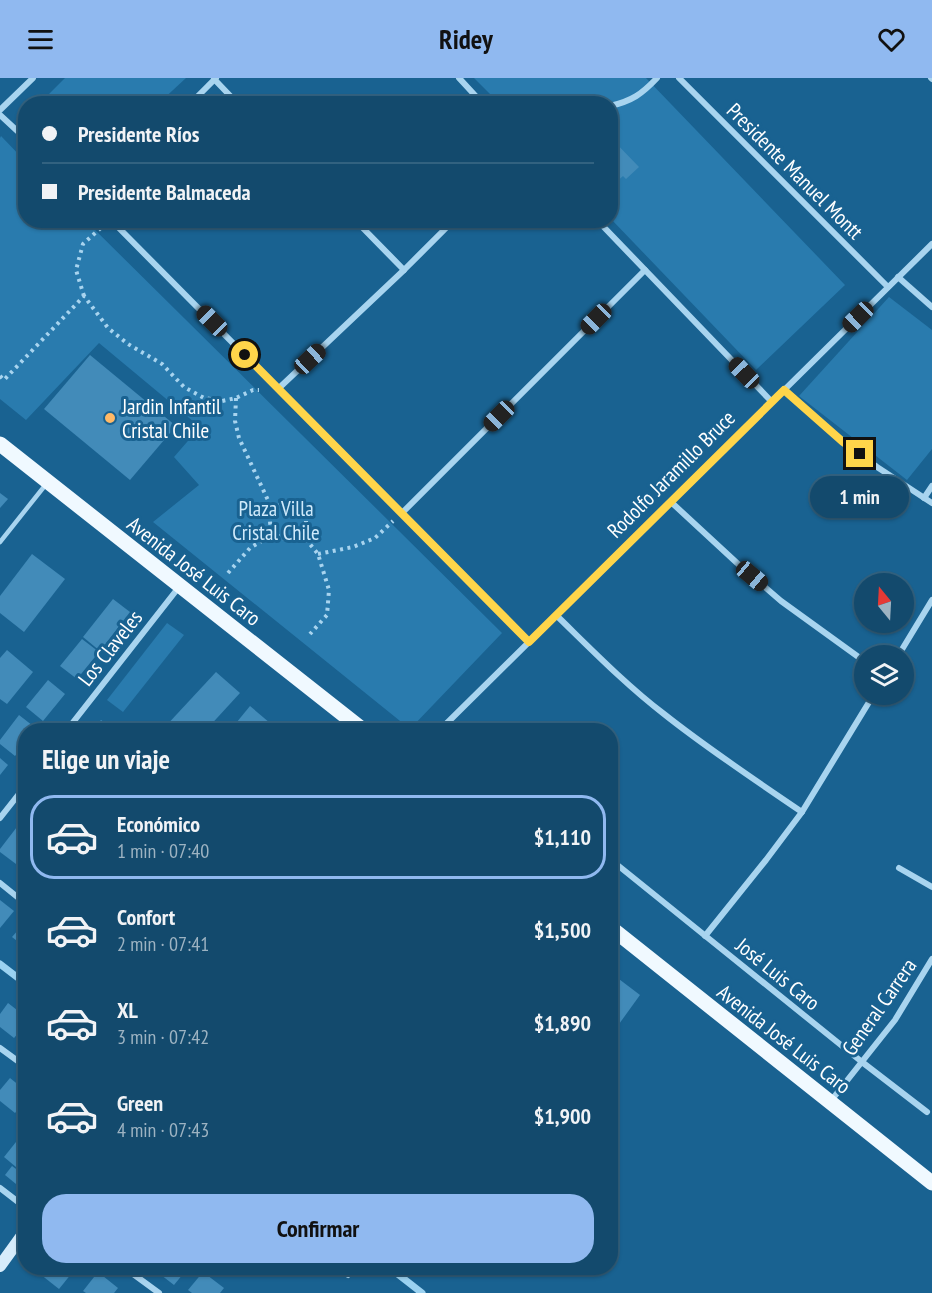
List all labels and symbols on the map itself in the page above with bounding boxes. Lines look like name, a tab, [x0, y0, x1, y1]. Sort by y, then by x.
street label: Presidente Manuel Montt	[721, 97, 869, 245]
car	[839, 298, 877, 336]
car	[577, 300, 615, 338]
car	[193, 302, 231, 340]
car	[291, 340, 329, 378]
route start	[231, 341, 258, 368]
car	[725, 354, 763, 392]
place label: Jardin Infantil Cristal Chile	[121, 393, 221, 444]
car	[480, 397, 518, 435]
street label: Rodolfo Jaramillo Bruce	[601, 404, 741, 544]
marker: Jardin Infantil Cristal Chile	[103, 411, 117, 425]
route end	[846, 440, 873, 467]
callout: 1 min	[810, 475, 910, 517]
park label: Plaza Villa Cristal Chile	[232, 495, 320, 546]
street label: Avenida José Luis Caro	[122, 510, 266, 632]
car	[732, 558, 772, 594]
north arrow	[854, 573, 914, 633]
street label: Los Claveles	[72, 605, 148, 691]
street label: José Luis Caro	[730, 931, 826, 1016]
street label: General Carrera	[836, 953, 922, 1061]
street label: Avenida José Luis Caro	[712, 978, 856, 1100]

